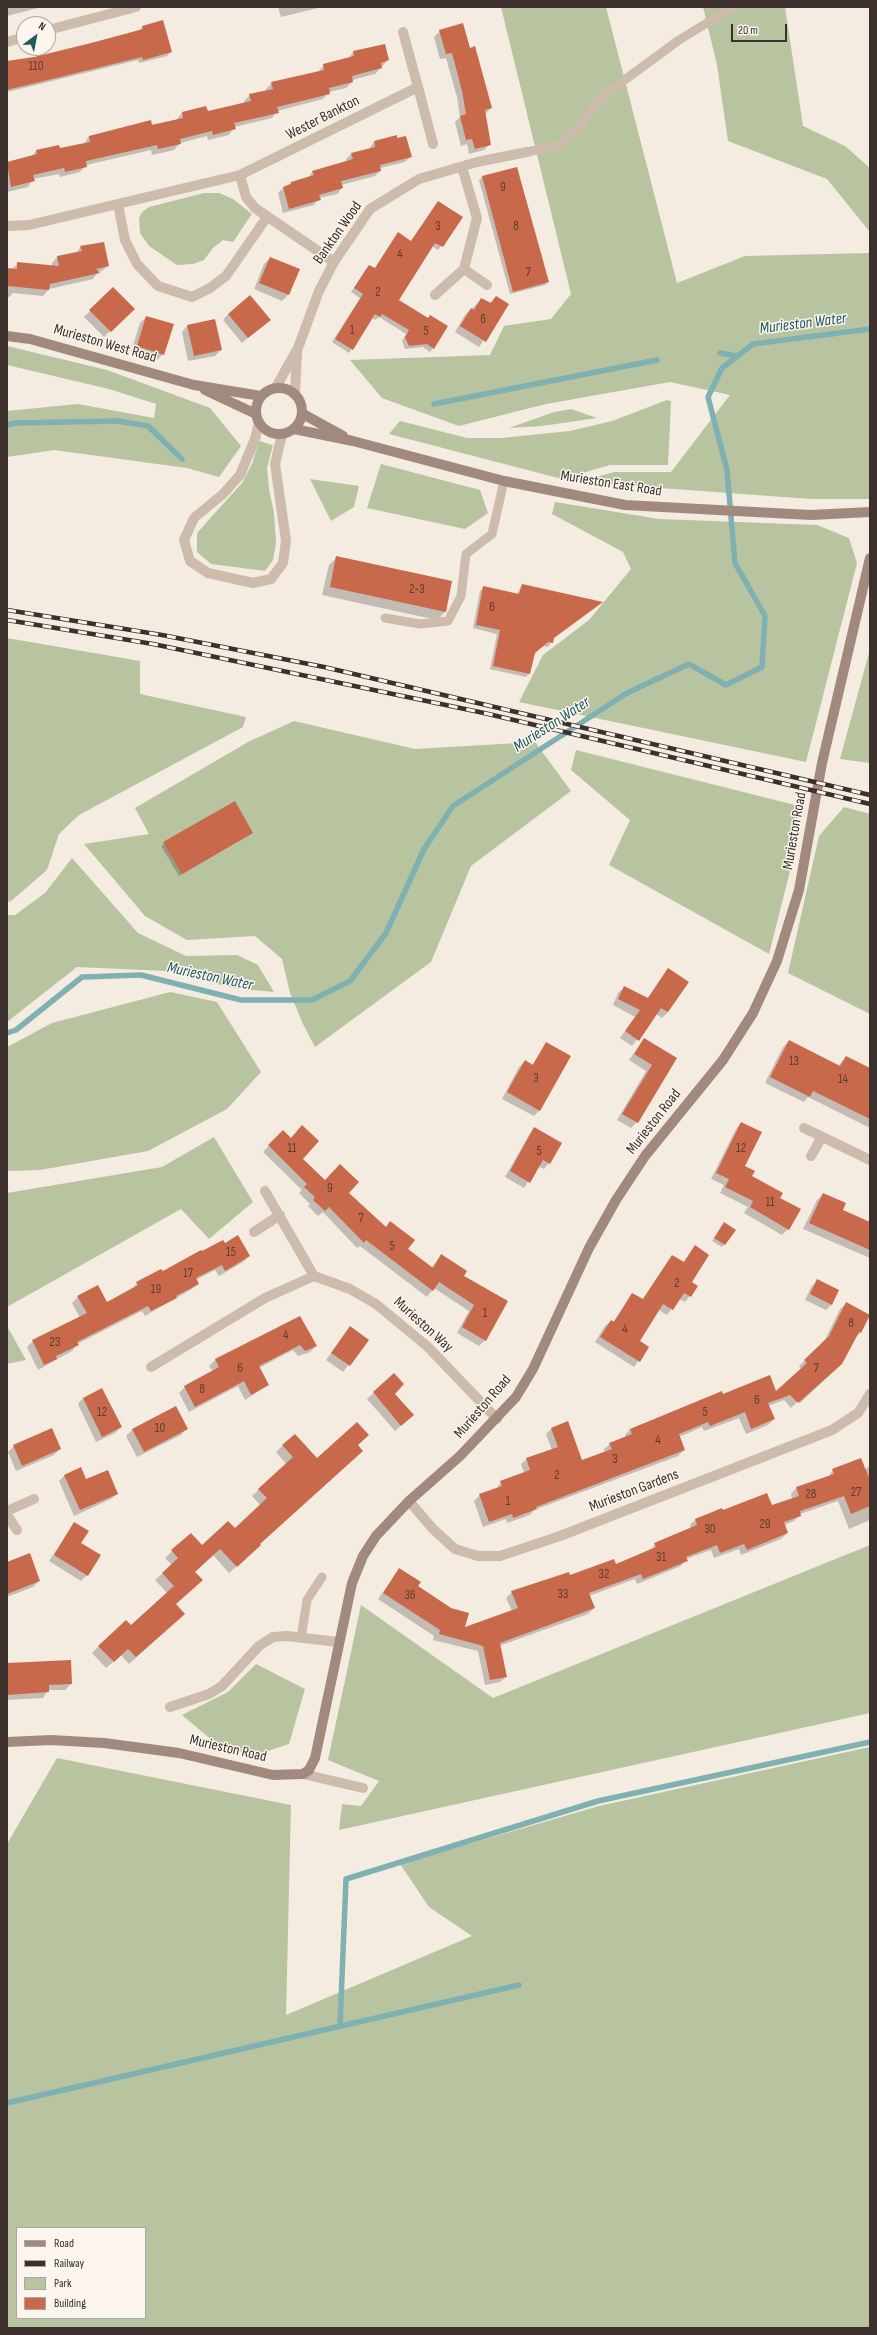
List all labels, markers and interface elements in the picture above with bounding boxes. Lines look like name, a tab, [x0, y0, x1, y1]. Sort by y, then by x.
north arrow	[16, 16, 56, 56]
scale bar	[733, 16, 789, 42]
text: N	[36, 19, 48, 33]
text: 20 m	[738, 23, 758, 38]
house number: 110	[29, 59, 43, 75]
street label: Wester Bankton	[283, 92, 363, 144]
house number: 9	[500, 180, 506, 196]
street label: Bankton Wood	[310, 198, 366, 268]
house number: 3	[435, 219, 441, 235]
house number: 8	[513, 219, 519, 235]
house number: 4	[397, 247, 403, 263]
house number: 7	[525, 265, 531, 281]
house number: 2	[375, 285, 381, 301]
water label: Murieston Water	[758, 309, 848, 339]
house number: 6	[480, 312, 486, 328]
street label: Murieston West Road	[52, 321, 158, 367]
house number: 1	[350, 323, 354, 339]
house number: 5	[423, 324, 429, 340]
street label: Murieston East Road	[559, 467, 663, 501]
house number: 2-3	[409, 582, 425, 598]
house number: 6	[489, 600, 495, 616]
water label: Murieston Water	[510, 693, 594, 757]
street label: Murieston Road	[779, 791, 811, 871]
water label: Murieston Water	[165, 959, 255, 995]
house number: 13	[789, 1054, 799, 1070]
house number: 3	[533, 1071, 539, 1087]
house number: 14	[838, 1072, 848, 1088]
street label: Murieston Road	[623, 1086, 685, 1158]
house number: 11	[287, 1141, 297, 1157]
house number: 12	[736, 1141, 746, 1157]
house number: 5	[536, 1144, 542, 1160]
house number: 9	[327, 1181, 333, 1197]
house number: 11	[765, 1195, 775, 1211]
house number: 7	[358, 1211, 364, 1227]
house number: 5	[389, 1239, 395, 1255]
house number: 15	[226, 1245, 236, 1261]
house number: 17	[183, 1266, 193, 1282]
house number: 2	[674, 1276, 680, 1292]
house number: 19	[151, 1282, 161, 1298]
street label: Murieston Way	[389, 1294, 457, 1356]
house number: 1	[483, 1306, 487, 1322]
house number: 8	[848, 1316, 854, 1332]
house number: 4	[622, 1322, 628, 1338]
house number: 4	[283, 1328, 289, 1344]
house number: 23	[50, 1335, 60, 1351]
house number: 6	[237, 1361, 243, 1377]
house number: 7	[813, 1361, 819, 1377]
street label: Murieston Road	[451, 1372, 515, 1442]
house number: 8	[199, 1382, 205, 1398]
house number: 6	[754, 1393, 760, 1409]
house number: 12	[97, 1405, 107, 1421]
house number: 5	[702, 1405, 708, 1421]
house number: 10	[155, 1421, 165, 1437]
house number: 4	[655, 1433, 661, 1449]
house number: 3	[612, 1452, 618, 1468]
street label: Murieston Gardens	[587, 1466, 681, 1516]
house number: 2	[554, 1468, 560, 1484]
house number: 27	[851, 1485, 861, 1501]
house number: 28	[805, 1487, 817, 1503]
house number: 1	[506, 1494, 510, 1510]
house number: 29	[759, 1517, 771, 1533]
house number: 30	[704, 1522, 716, 1538]
house number: 31	[656, 1550, 666, 1566]
house number: 32	[599, 1567, 609, 1583]
house number: 33	[558, 1587, 568, 1603]
house number: 36	[404, 1588, 416, 1604]
street label: Murieston Road	[188, 1731, 268, 1767]
legend	[16, 2227, 146, 2319]
text: Road	[54, 2236, 74, 2251]
text: Railway	[54, 2256, 84, 2271]
text: Park	[54, 2276, 72, 2291]
text: Building	[54, 2296, 86, 2311]

